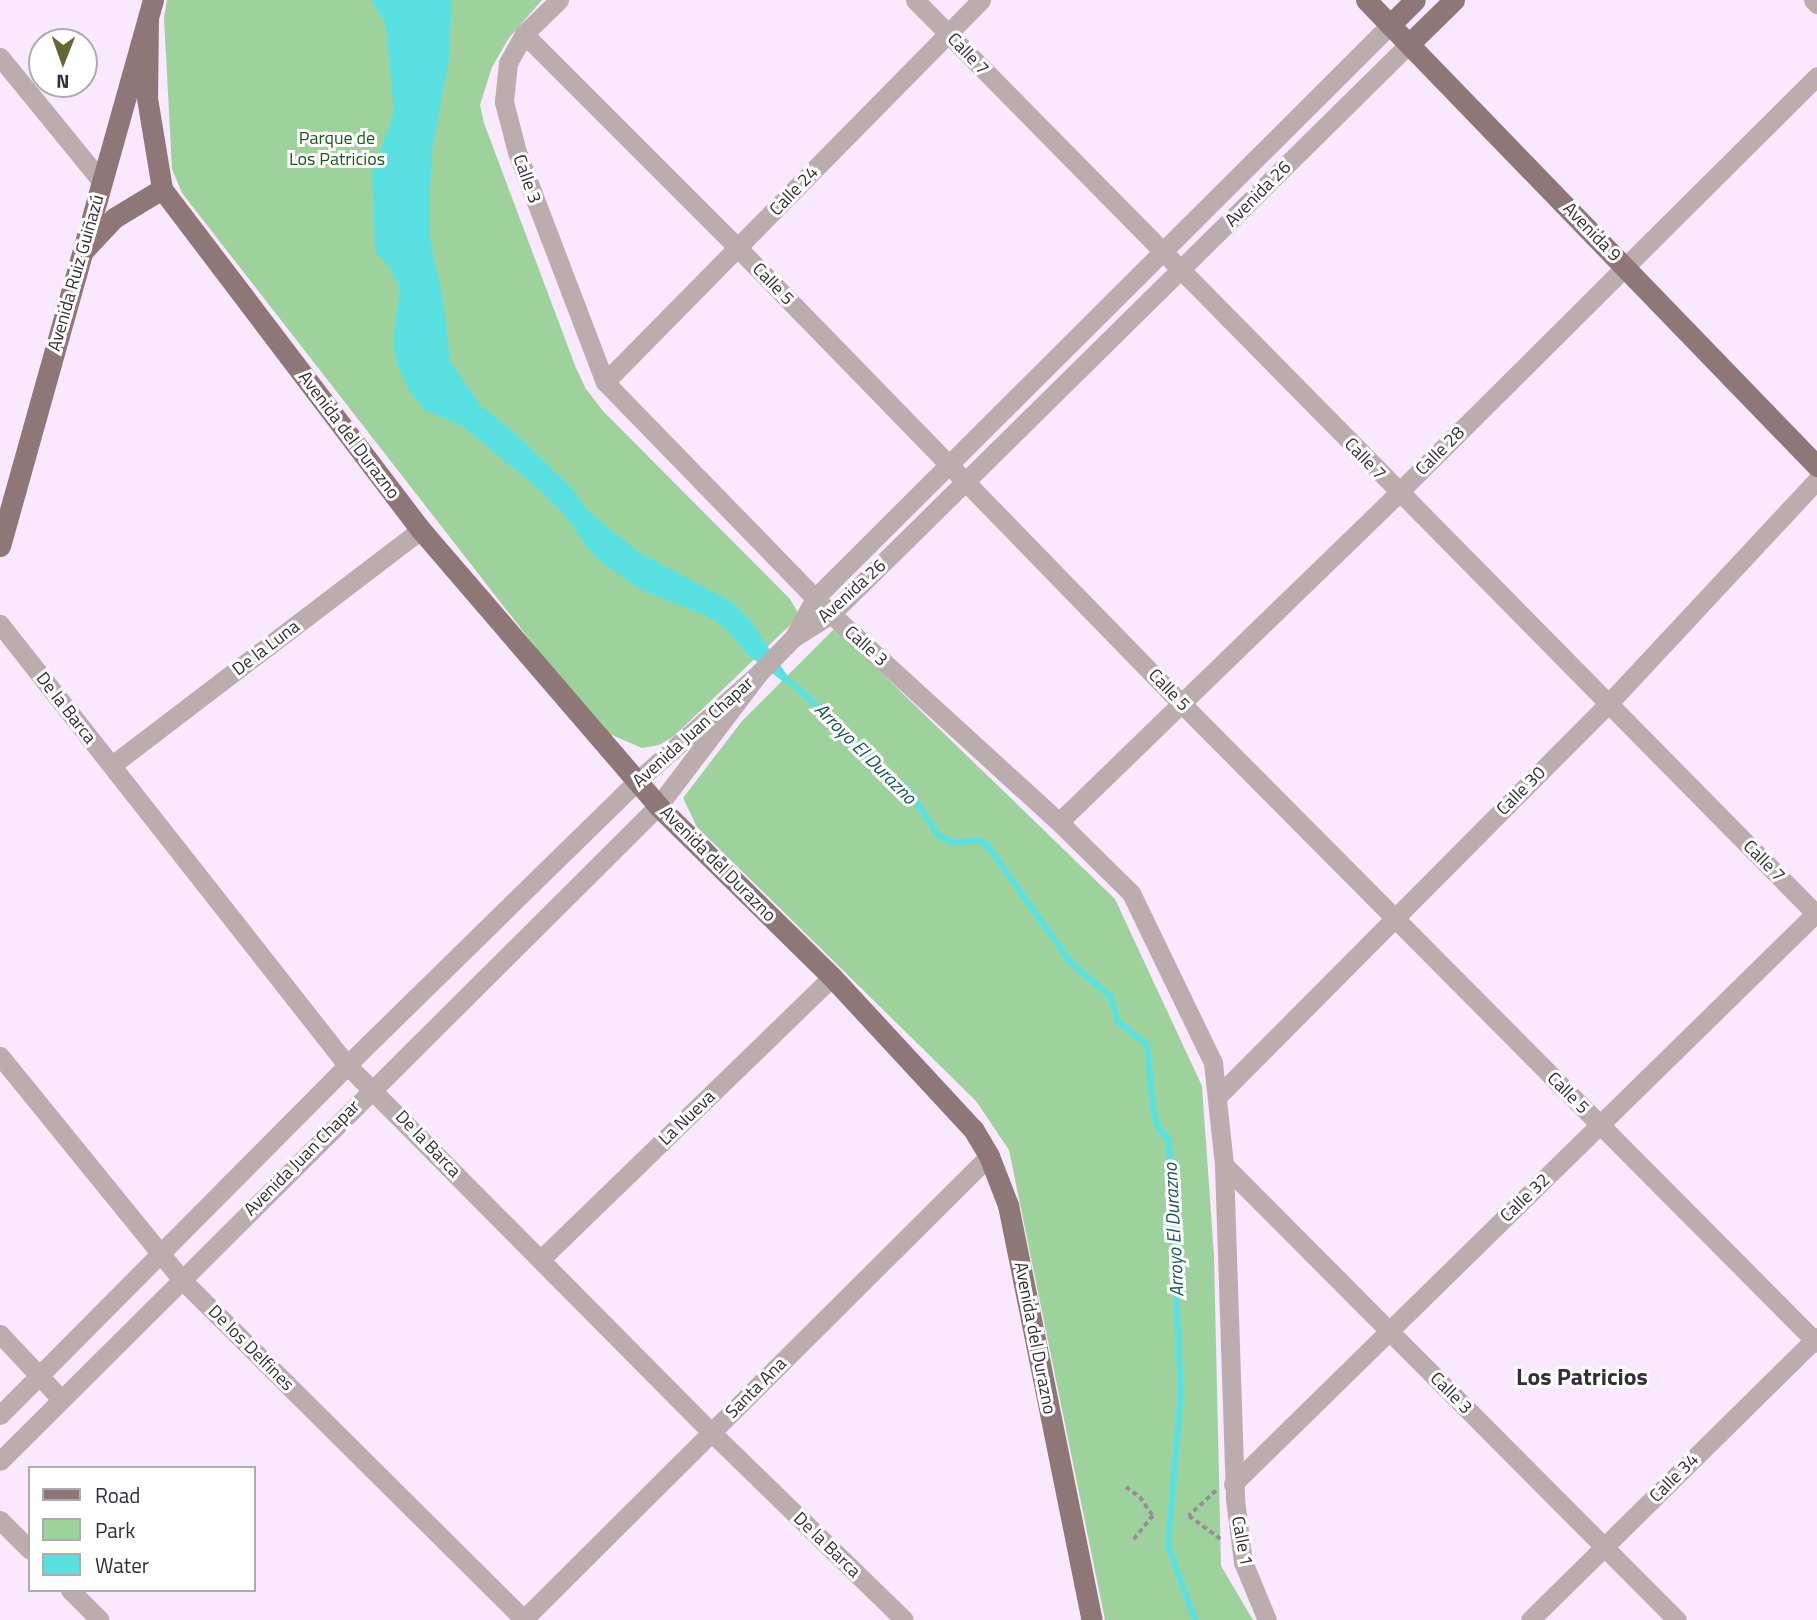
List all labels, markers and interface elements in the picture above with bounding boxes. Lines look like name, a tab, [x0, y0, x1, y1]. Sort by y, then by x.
north arrow	[28, 28, 98, 98]
street label: Calle 7	[943, 28, 993, 80]
text: N	[56, 68, 70, 97]
park label: Parque de Los Patricios	[289, 128, 385, 170]
street label: Calle 3	[508, 152, 546, 206]
street label: Avenida 26	[1221, 157, 1295, 231]
street label: Calle 24	[765, 162, 823, 220]
street label: Avenida Ruiz Guiñazú	[43, 192, 109, 354]
street label: Avenida 9	[1558, 198, 1626, 266]
street label: Calle 5	[748, 258, 798, 310]
street label: Avenida del Durazno	[294, 367, 404, 503]
street label: Calle 28	[1411, 422, 1469, 480]
street label: Calle 7	[1340, 433, 1390, 485]
street label: Avenida 26	[813, 555, 891, 627]
street label: De la Luna	[228, 616, 304, 680]
street label: Calle 3	[840, 621, 892, 671]
street label: Calle 5	[1144, 664, 1194, 716]
street label: De la Barca	[31, 668, 101, 748]
street label: Avenida Juan Chapar	[628, 672, 758, 792]
water label: Arroyo El Durazno	[810, 697, 922, 809]
street label: Calle 30	[1492, 762, 1550, 820]
street label: Avenida del Durazno	[656, 802, 780, 926]
street label: Calle 7	[1739, 836, 1789, 886]
street label: Calle 5	[1543, 1068, 1593, 1118]
street label: La Nueva	[654, 1086, 720, 1150]
street label: Avenida Juan Chapar	[240, 1096, 364, 1220]
street label: De la Barca	[391, 1106, 465, 1182]
water label: Arroyo El Durazno	[1158, 1162, 1188, 1298]
street label: Calle 32	[1496, 1169, 1554, 1227]
street label: Avenida del Durazno	[1010, 1260, 1060, 1416]
street label: De los Delfines	[204, 1301, 298, 1395]
street label: Santa Ana	[721, 1353, 791, 1423]
district label: Los Patricios	[1516, 1363, 1648, 1391]
street label: Calle 3	[1426, 1368, 1476, 1418]
street label: Calle 34	[1645, 1449, 1703, 1507]
legend	[28, 1466, 256, 1592]
text: Road	[95, 1479, 140, 1511]
street label: De la Barca	[789, 1508, 865, 1582]
text: Park	[95, 1514, 135, 1546]
street label: Calle 1	[1227, 1514, 1257, 1568]
text: Water	[95, 1549, 149, 1581]

